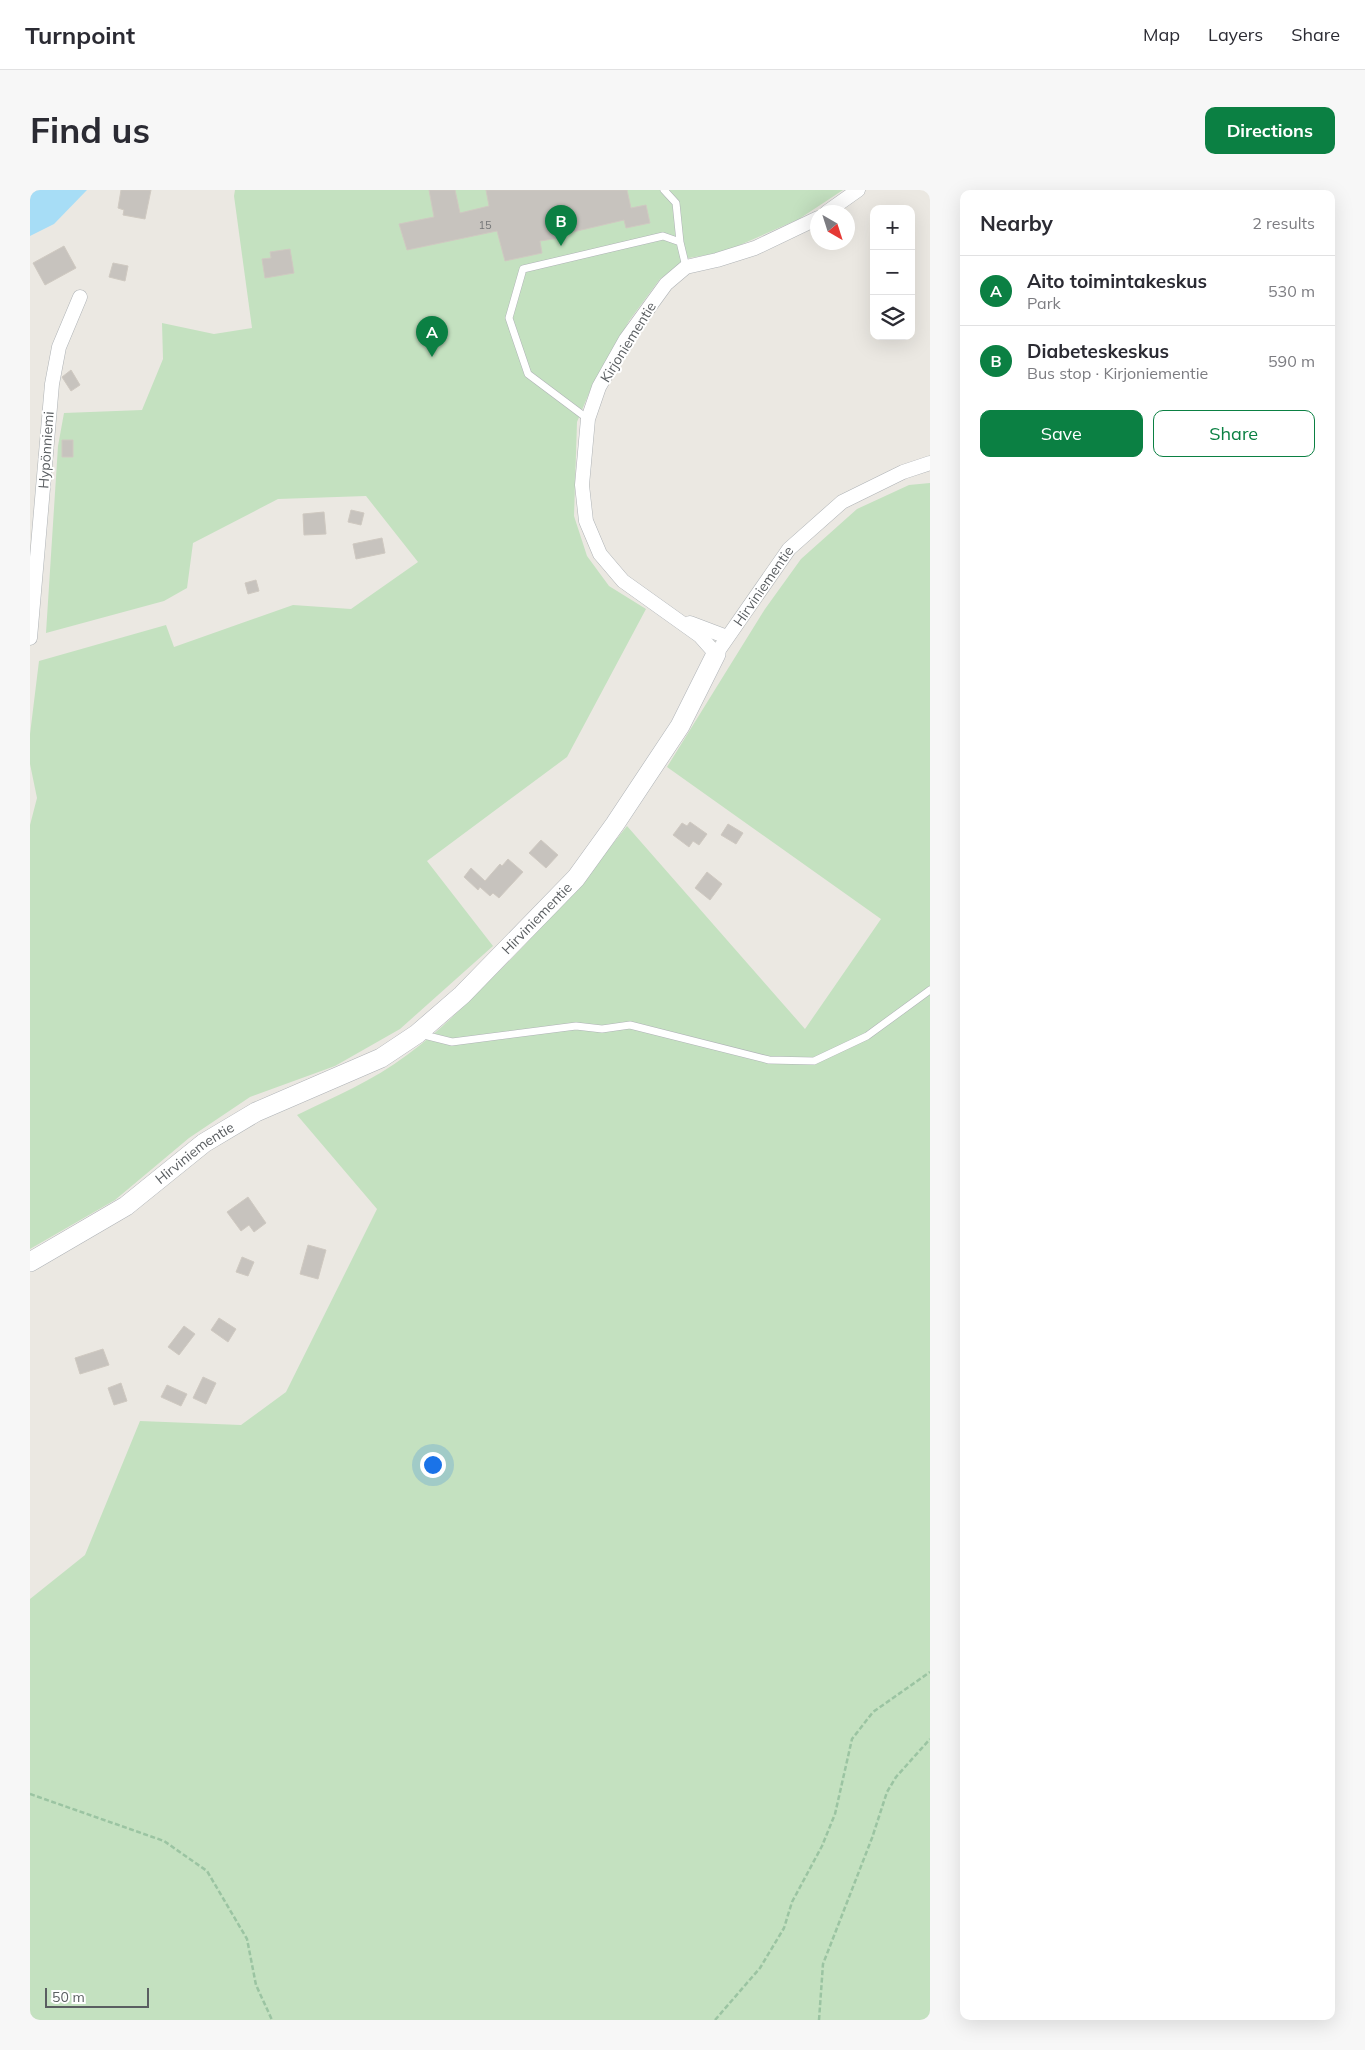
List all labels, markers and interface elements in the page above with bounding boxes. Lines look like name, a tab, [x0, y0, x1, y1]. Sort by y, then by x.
text: Turnpoint	[25, 20, 135, 50]
text: Map	[1143, 23, 1180, 46]
text: Layers	[1208, 23, 1263, 46]
text: Share	[1291, 23, 1340, 46]
button: Directions	[1205, 107, 1335, 154]
text: Find us	[30, 108, 150, 152]
pin: B	[545, 205, 577, 246]
north arrow	[810, 205, 855, 250]
map controls	[870, 205, 915, 340]
button: +	[870, 205, 915, 250]
text: Nearby	[980, 210, 1053, 236]
text: 2 results	[1252, 213, 1315, 233]
house number: 15	[478, 218, 492, 232]
button: −	[870, 250, 915, 295]
text: Aito toimintakeskus	[1027, 269, 1207, 293]
text: A	[990, 281, 1002, 301]
text: 530 m	[1268, 281, 1315, 301]
text: Park	[1027, 293, 1061, 313]
button: layers	[870, 295, 915, 340]
street label: Kirjoniementie	[596, 298, 660, 386]
pin: A	[416, 316, 448, 357]
text: Diabeteskeskus	[1027, 339, 1169, 363]
text: B	[990, 351, 1002, 371]
text: 590 m	[1268, 351, 1315, 371]
text: Bus stop · Kirjoniementie	[1027, 363, 1208, 383]
button: Save	[980, 410, 1143, 457]
button: Share	[1153, 410, 1315, 457]
street label: Hypönniemi	[34, 411, 58, 489]
street label: Hirviniementie	[729, 542, 797, 629]
street label: Hirviniementie	[498, 879, 576, 958]
street label: Hirviniementie	[152, 1118, 237, 1188]
your location	[420, 1452, 446, 1478]
scale bar	[45, 1985, 149, 2008]
text: 50 m	[52, 1988, 85, 2006]

